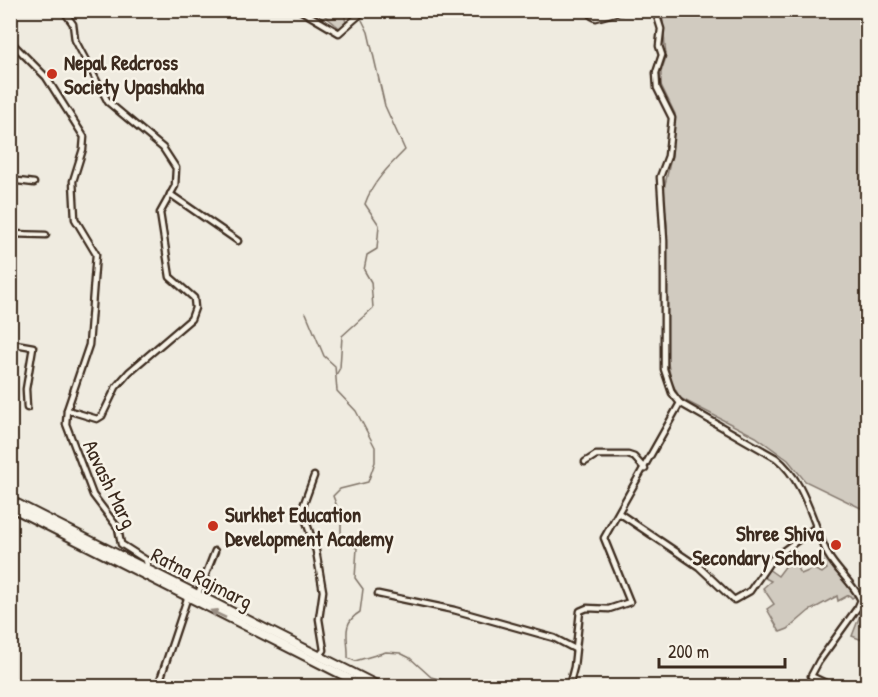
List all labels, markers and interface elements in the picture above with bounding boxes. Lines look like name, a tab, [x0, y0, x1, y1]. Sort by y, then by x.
place label: Nepal Redcross Society Upashakha	[64, 48, 205, 102]
marker: Nepal Redcross Society Upashakha	[45, 67, 59, 81]
street label: Aavash Marg	[76, 435, 144, 533]
place label: Surkhet Education Development Academy	[225, 500, 394, 554]
marker: Surkhet Education Development Academy	[206, 519, 220, 533]
place label: Shree Shiva Secondary School	[693, 519, 825, 573]
marker: Shree Shiva Secondary School	[829, 538, 843, 552]
street label: Ratna Rajmarg	[146, 540, 258, 616]
one-way arrow	[209, 609, 226, 618]
scale bar	[659, 631, 785, 669]
text: 200 m	[668, 639, 709, 664]

